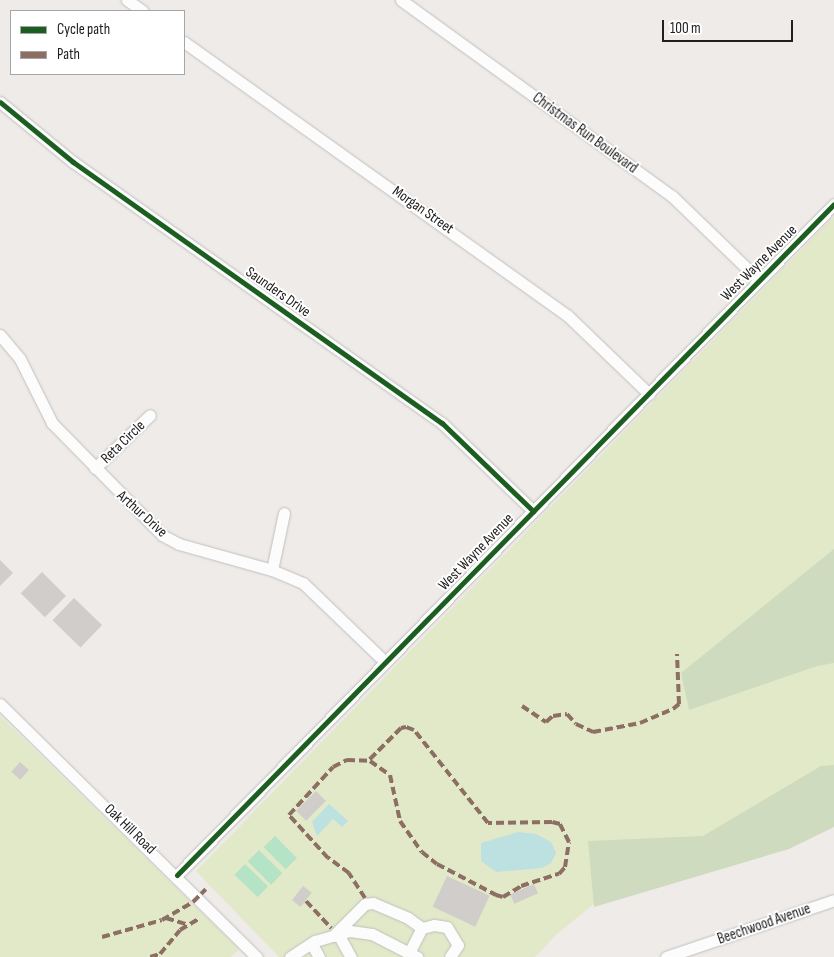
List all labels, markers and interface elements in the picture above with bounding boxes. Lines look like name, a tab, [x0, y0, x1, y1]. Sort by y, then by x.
legend	[10, 10, 185, 75]
scale bar	[664, 10, 795, 42]
text: 100 m	[670, 19, 701, 38]
text: Cycle path	[57, 20, 110, 39]
text: Path	[57, 45, 80, 64]
street label: Christmas Run Boulevard	[529, 89, 641, 177]
street label: Morgan Street	[389, 182, 457, 238]
street label: West Wayne Avenue	[717, 221, 801, 305]
street label: Saunders Drive	[242, 263, 314, 321]
street label: Reta Circle	[97, 417, 149, 467]
street label: Arthur Drive	[113, 487, 171, 541]
street label: West Wayne Avenue	[435, 510, 517, 594]
street label: Oak Hill Road	[101, 800, 159, 858]
street label: Beechwood Avenue	[715, 900, 813, 948]

